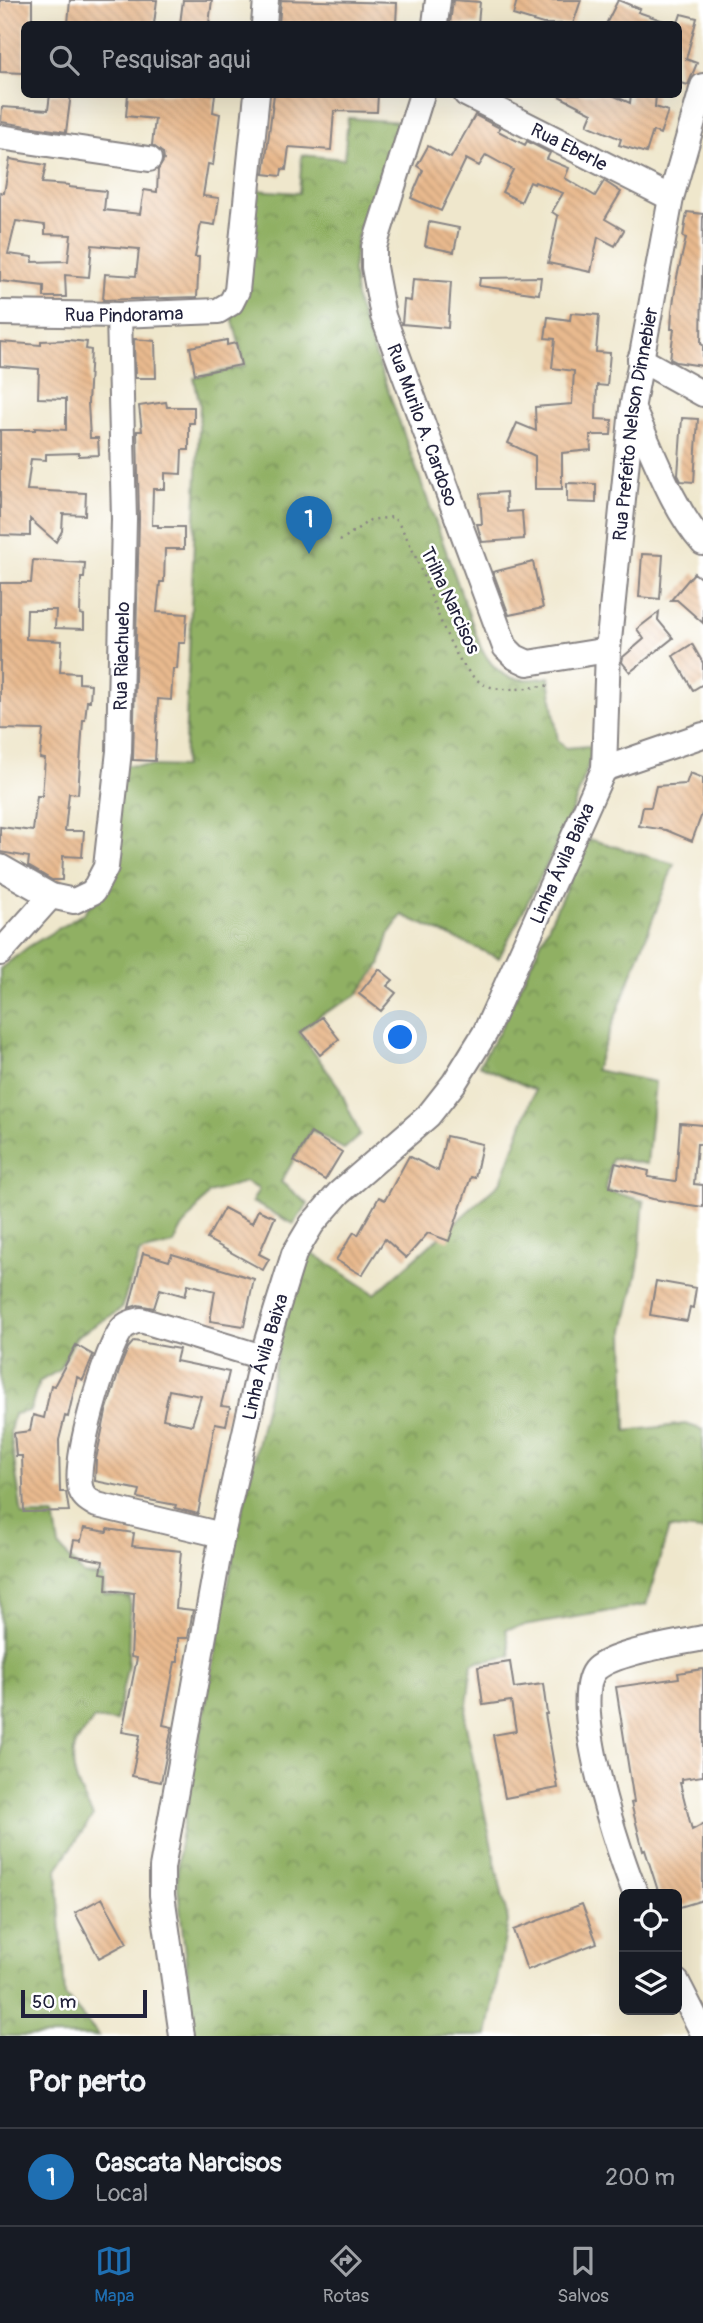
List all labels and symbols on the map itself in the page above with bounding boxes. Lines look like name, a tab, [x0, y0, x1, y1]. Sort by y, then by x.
street label: Rua Eberle	[527, 118, 612, 177]
street label: Rua Pindorama	[65, 301, 184, 328]
street label: Rua Prefeito Nelson Dinnebier	[608, 305, 664, 542]
street label: Rua Murilo A. Cardoso	[381, 341, 463, 510]
pin: 1	[286, 496, 332, 554]
street label: Trilha Narcisos	[415, 543, 486, 658]
street label: Rua Riachuelo	[109, 601, 135, 711]
street label: Linha Ávila Baixa	[525, 799, 600, 928]
your location	[383, 1020, 417, 1054]
street label: Linha Ávila Baixa	[237, 1291, 294, 1423]
scale bar	[21, 1987, 147, 2019]

